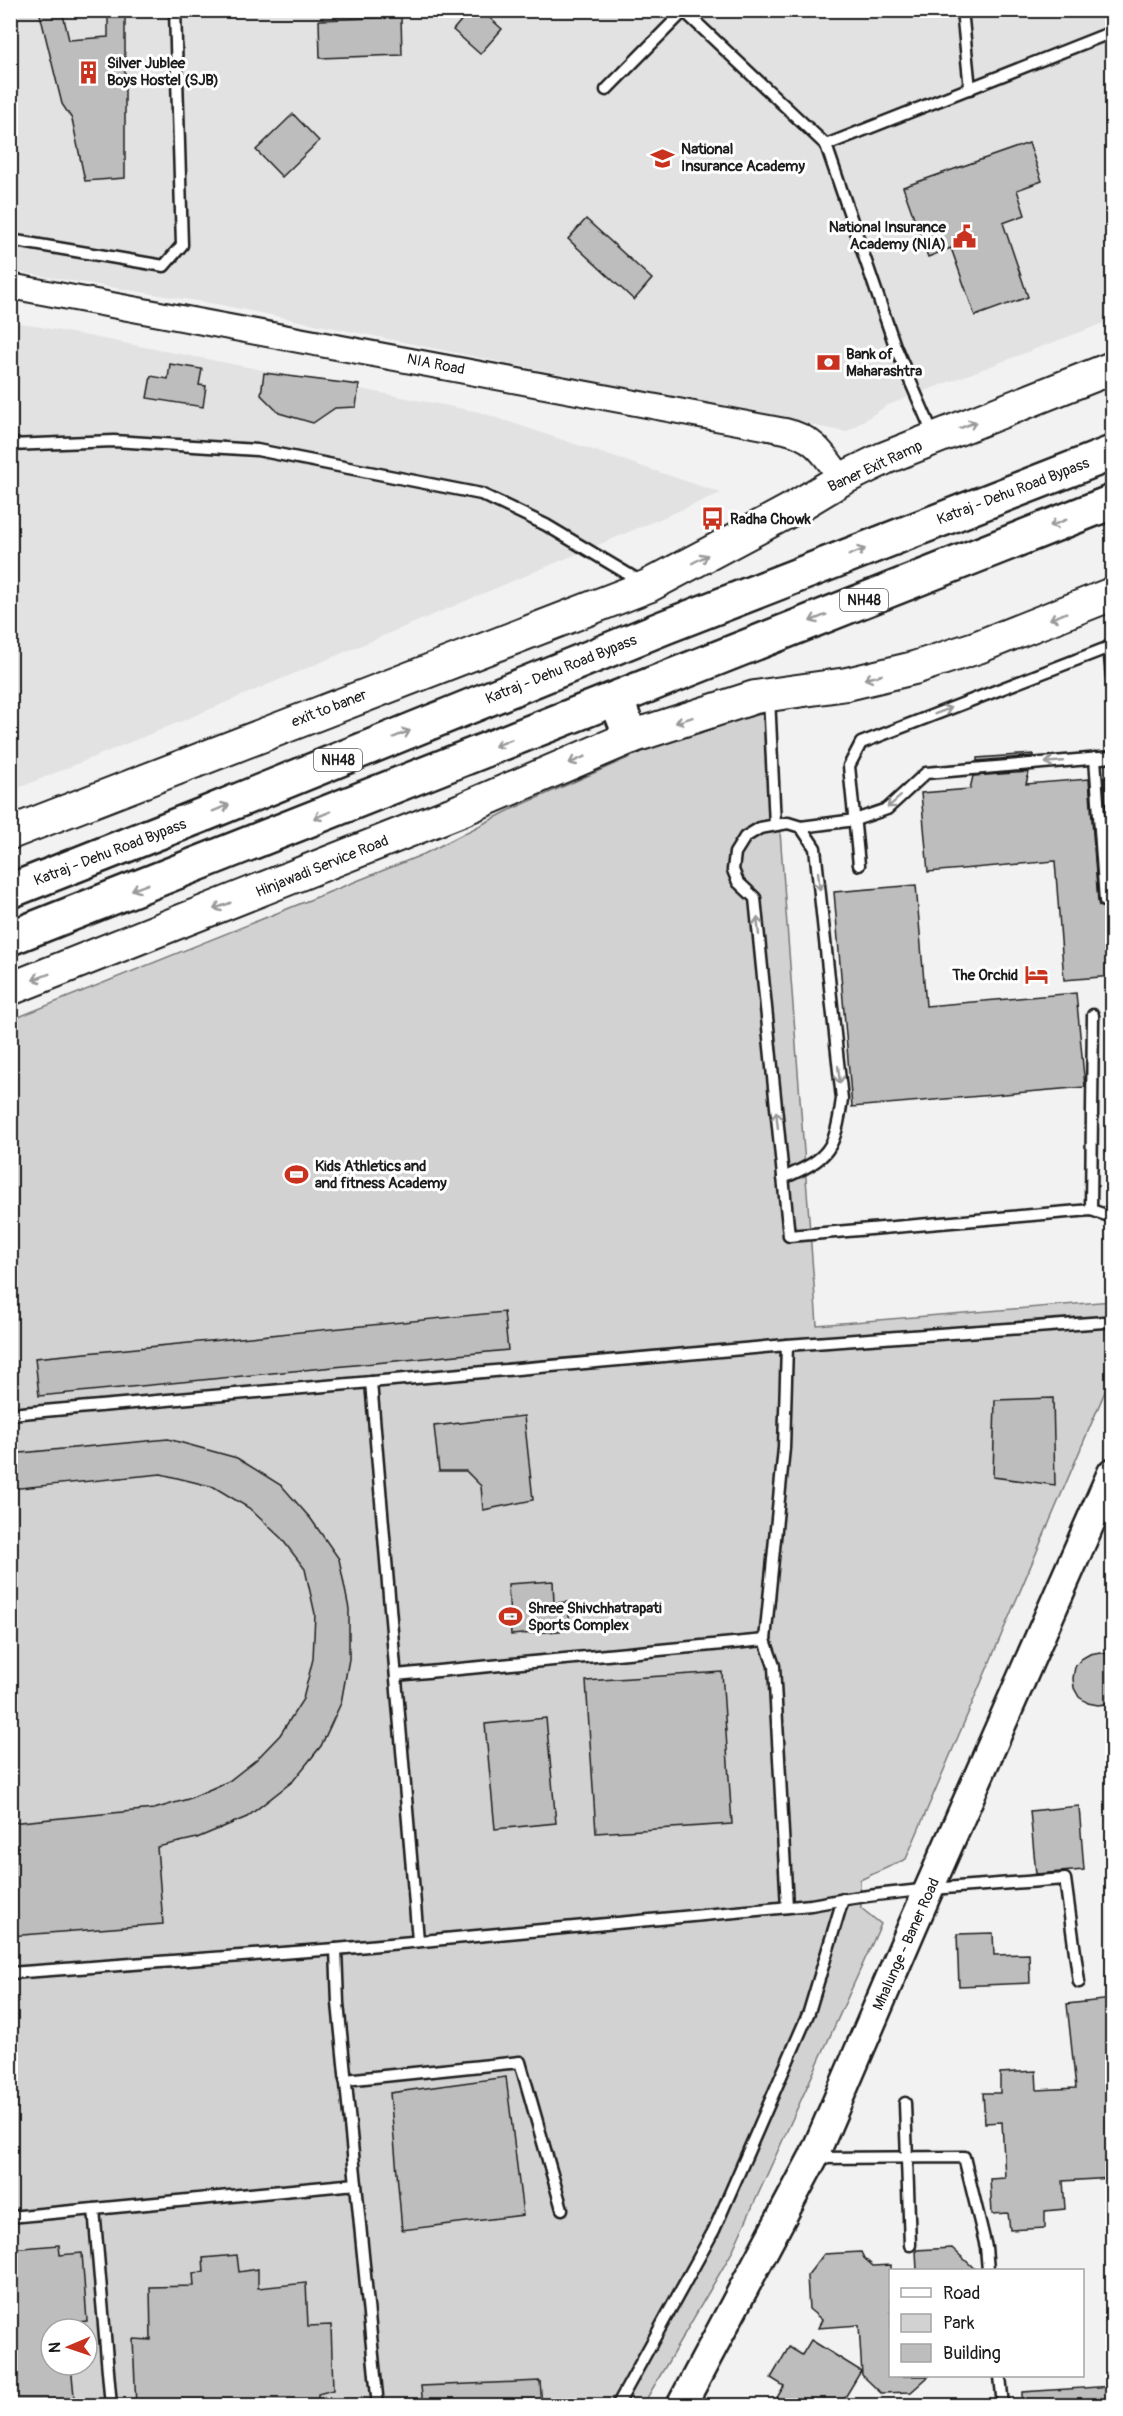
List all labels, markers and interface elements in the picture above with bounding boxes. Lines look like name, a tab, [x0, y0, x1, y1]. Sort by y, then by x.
place label: Silver Jublee Boys Hostel (SJB)	[107, 54, 219, 90]
building icon: Silver Jublee Boys Hostel (SJB)	[76, 59, 102, 85]
place label: National Insurance Academy	[681, 140, 805, 176]
school or university icon: National Insurance Academy	[650, 145, 676, 171]
place label: National Insurance Academy (NIA)	[829, 218, 947, 254]
public building icon: National Insurance Academy (NIA)	[951, 223, 977, 249]
place label: Bank of Maharashtra	[846, 345, 922, 381]
street label: NIA Road	[405, 350, 466, 379]
bank icon: Bank of Maharashtra	[815, 350, 841, 376]
one-way arrow	[958, 419, 977, 430]
street label: Baner Exit Ramp	[825, 436, 925, 497]
street label: Katraj - Dehu Road Bypass	[934, 454, 1092, 529]
bus stop icon: Radha Chowk	[699, 506, 725, 532]
place label: Radha Chowk	[730, 510, 812, 529]
one-way arrow	[1049, 518, 1068, 529]
one-way arrow	[847, 546, 865, 557]
one-way arrow	[691, 553, 708, 565]
road number: NH48	[840, 589, 888, 611]
one-way arrow	[1049, 611, 1068, 622]
one-way arrow	[810, 614, 828, 625]
street label: Katraj - Dehu Road Bypass	[483, 630, 640, 709]
one-way arrow	[864, 672, 883, 684]
street label: exit to baner	[289, 685, 370, 732]
one-way arrow	[933, 704, 952, 715]
one-way arrow	[675, 715, 694, 726]
one-way arrow	[392, 728, 410, 739]
one-way arrow	[494, 739, 513, 750]
road number: NH48	[314, 749, 362, 771]
one-way arrow	[569, 755, 587, 766]
one-way arrow	[1045, 757, 1065, 768]
one-way arrow	[887, 795, 902, 809]
one-way arrow	[211, 802, 230, 813]
one-way arrow	[313, 811, 331, 822]
street label: Katraj - Dehu Road Bypass	[31, 815, 189, 890]
street label: Hinjawadi Service Road	[253, 831, 391, 902]
one-way arrow	[814, 871, 825, 891]
one-way arrow	[132, 882, 150, 893]
one-way arrow	[213, 901, 232, 912]
one-way arrow	[752, 916, 763, 936]
hotel icon: The Orchid	[1023, 962, 1049, 988]
place label: The Orchid	[951, 966, 1018, 985]
one-way arrow	[32, 972, 50, 983]
one-way arrow	[834, 1065, 845, 1085]
one-way arrow	[771, 1110, 782, 1130]
place label: Kids Athletics and and fitness Academy	[315, 1157, 447, 1193]
sports icon: Kids Athletics and and fitness Academy	[284, 1162, 310, 1188]
place label: Shree Shivchhatrapati Sports Complex	[528, 1599, 662, 1635]
sports icon: Shree Shivchhatrapati Sports Complex	[497, 1604, 523, 1630]
street label: Mhalunge - Baner Road	[869, 1875, 944, 2013]
legend	[889, 2269, 1084, 2377]
text: Road	[943, 2282, 980, 2305]
text: Park	[943, 2312, 975, 2335]
north arrow	[39, 2317, 99, 2377]
text: N	[45, 2342, 65, 2353]
text: Building	[943, 2342, 1001, 2365]

